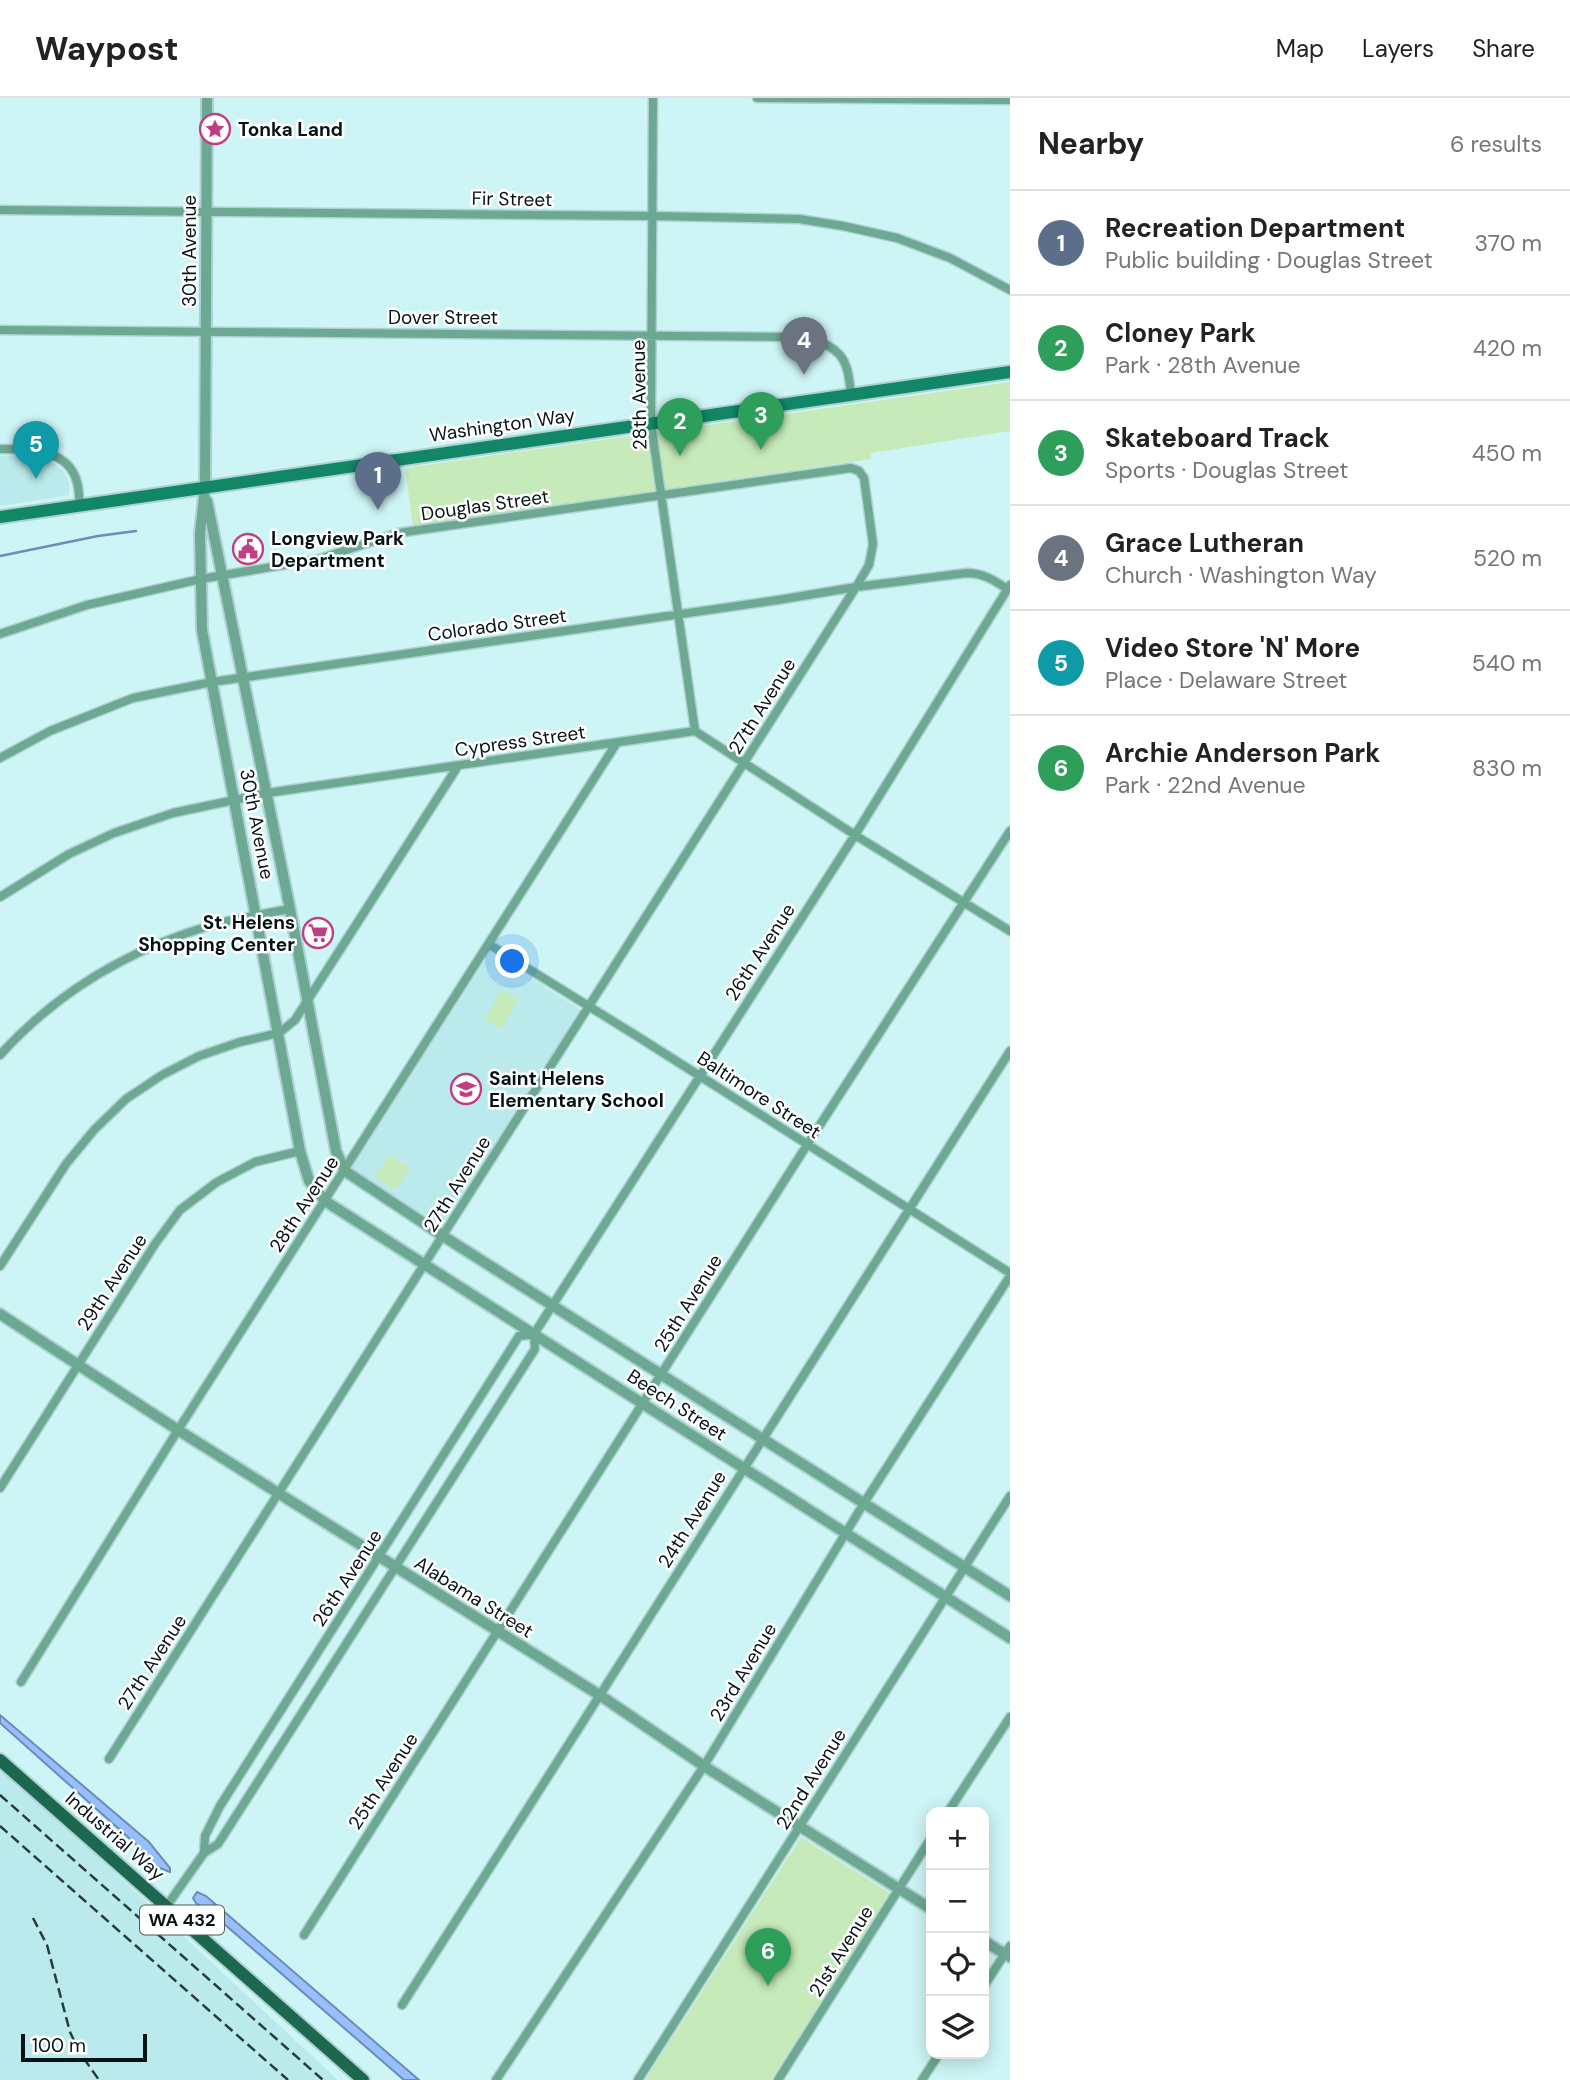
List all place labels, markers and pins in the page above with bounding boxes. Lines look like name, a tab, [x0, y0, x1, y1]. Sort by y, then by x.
place icon: Tonka Land	[198, 112, 232, 146]
place label: Tonka Land	[238, 117, 343, 142]
pin: 4	[781, 317, 827, 375]
pin: 3	[738, 392, 784, 450]
pin: 2	[657, 398, 703, 456]
pin: 5	[13, 421, 59, 479]
pin: 1	[355, 452, 401, 510]
place label: Longview Park Department	[271, 526, 404, 573]
public building icon: Longview Park Department	[231, 532, 265, 566]
place label: St. Helens Shopping Center	[138, 910, 295, 957]
supermarket icon: St. Helens Shopping Center	[301, 916, 335, 950]
place label: Saint Helens Elementary School	[489, 1066, 664, 1113]
school or university icon: Saint Helens Elementary School	[449, 1072, 483, 1106]
pin: 6	[745, 1928, 791, 1986]

